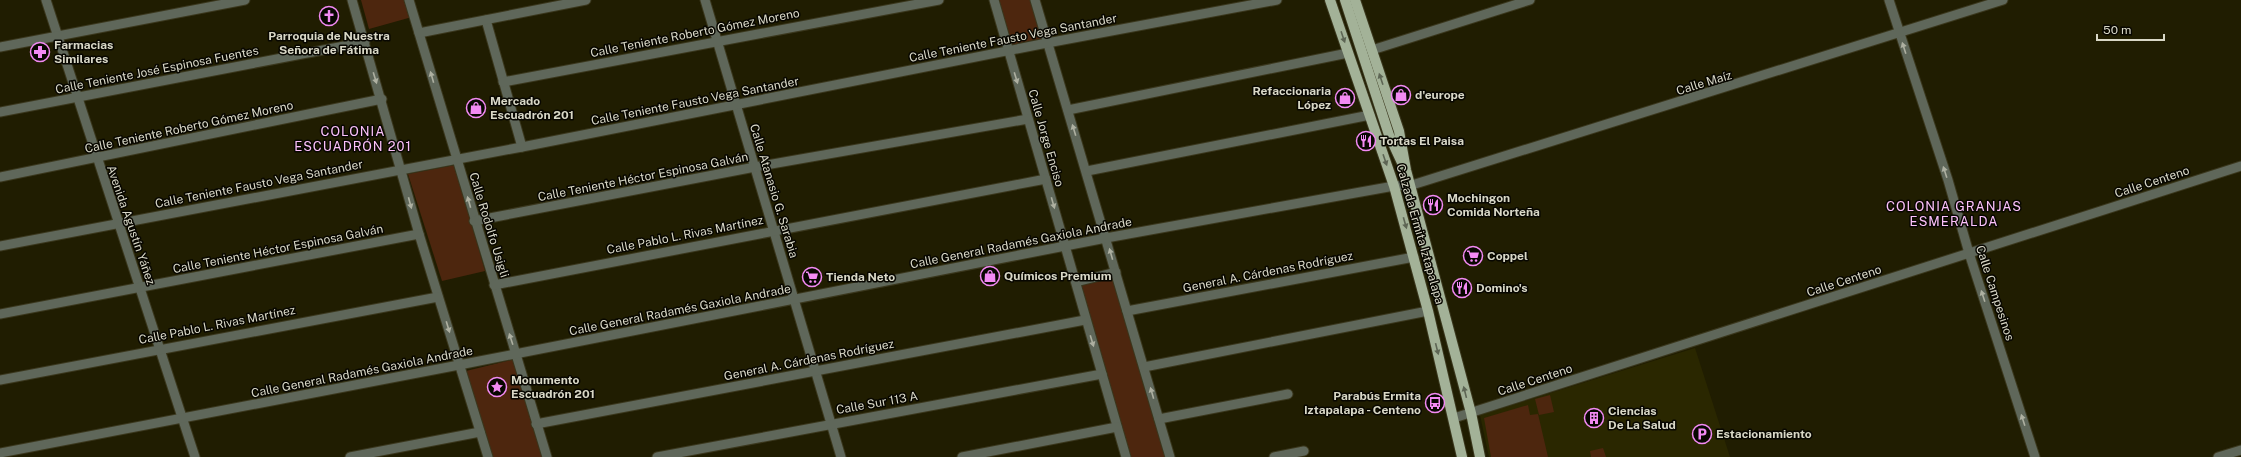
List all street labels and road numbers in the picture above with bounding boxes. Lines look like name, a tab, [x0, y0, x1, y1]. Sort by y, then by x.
street label: Calle Teniente Roberto Gómez Moreno	[589, 6, 801, 60]
street label: Calle Teniente Fausto Vega Santander	[908, 11, 1118, 65]
street label: Calle Teniente José Espinosa Fuentes	[54, 43, 260, 97]
street label: Calle Maíz	[1675, 68, 1734, 98]
street label: Calle Teniente Fausto Vega Santander	[590, 74, 800, 128]
street label: Calle Jorge Enciso	[1025, 88, 1067, 188]
street label: Calle Teniente Roberto Gómez Moreno	[83, 98, 295, 156]
street label: Calle Atanasio G. Sarabia	[747, 122, 801, 260]
street label: Calle Teniente Héctor Espinosa Galván	[537, 150, 749, 204]
street label: Calle Teniente Fausto Vega Santander	[154, 157, 364, 211]
street label: Calzada Ermita Iztapalapa	[1393, 162, 1447, 306]
street label: Avenida Agustín Yáñez	[104, 163, 158, 287]
street label: Calle Centeno	[2113, 163, 2191, 201]
street label: Calle Rodolfo Usigli	[466, 171, 512, 279]
street label: Calle Pablo L. Rivas Martínez	[606, 213, 765, 257]
street label: Calle General Radamés Gaxiola Andrade	[909, 215, 1133, 271]
street label: Calle Teniente Héctor Espinosa Galván	[172, 222, 384, 276]
street label: Calle Campesinos	[1973, 244, 2017, 342]
street label: General A. Cárdenas Rodríguez	[1182, 249, 1355, 295]
street label: Calle Centeno	[1805, 262, 1883, 300]
street label: Calle General Radamés Gaxiola Andrade	[568, 282, 792, 338]
street label: Calle Pablo L. Rivas Martínez	[138, 303, 297, 347]
street label: General A. Cárdenas Rodríguez	[723, 337, 896, 383]
street label: Calle General Radamés Gaxiola Andrade	[250, 344, 474, 400]
street label: Calle Centeno	[1496, 361, 1574, 399]
street label: Calle Sur 113 A	[835, 389, 919, 417]

